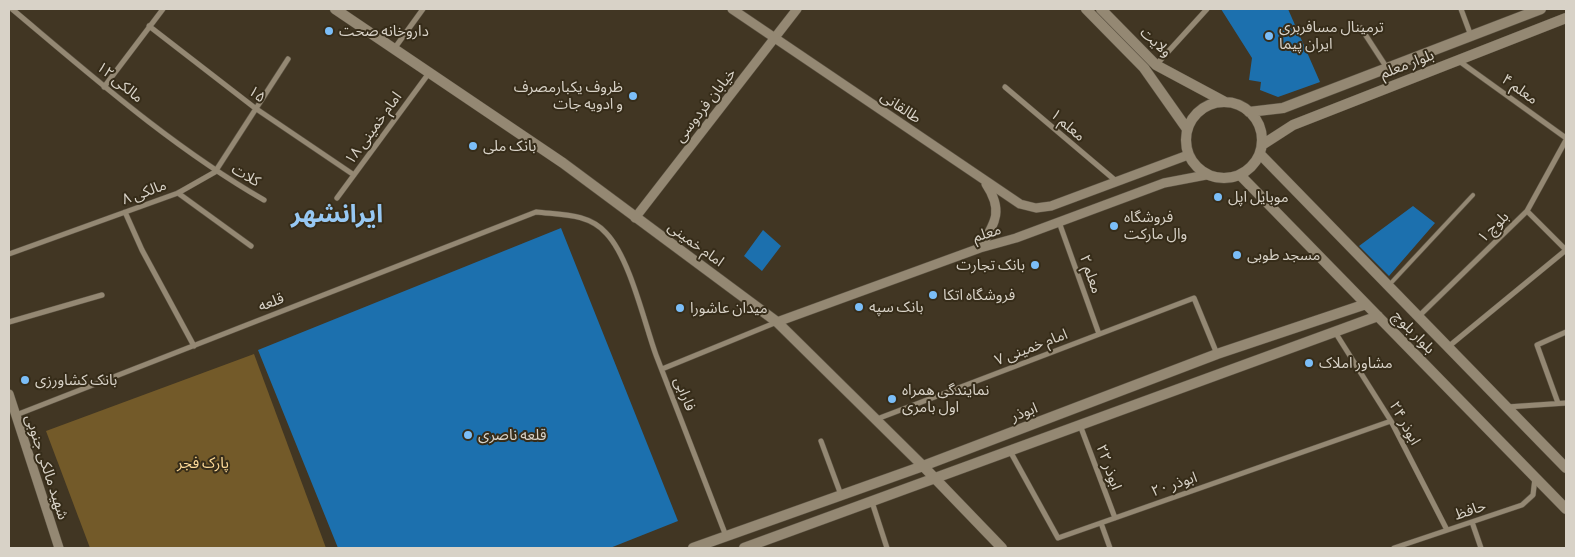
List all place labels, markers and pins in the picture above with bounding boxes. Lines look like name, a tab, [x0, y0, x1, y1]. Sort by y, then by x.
place label: ترمینال مسافربری ایران پیما	[1279, 18, 1384, 53]
place label: داروخانه صحت	[339, 22, 429, 40]
marker: داروخانه صحت	[323, 25, 335, 37]
marker: ترمینال مسافربری ایران پیما	[1263, 30, 1275, 42]
place label: ظروف یکبارمصرف و ادویه جات	[514, 78, 623, 113]
marker: ظروف یکبارمصرف و ادویه جات	[627, 90, 639, 102]
place label: بانک ملی	[483, 137, 536, 155]
marker: بانک ملی	[467, 140, 479, 152]
place label: موبایل اپل	[1228, 188, 1289, 206]
marker: موبایل اپل	[1212, 191, 1224, 203]
place label: فروشگاه وال مارکت	[1124, 208, 1187, 243]
marker: فروشگاه وال مارکت	[1108, 220, 1120, 232]
place label: مسجد طوبی	[1247, 246, 1320, 264]
marker: مسجد طوبی	[1231, 249, 1243, 261]
place label: بانک تجارت	[956, 256, 1025, 274]
marker: بانک تجارت	[1029, 259, 1041, 271]
place label: فروشگاه اتکا	[943, 286, 1015, 304]
marker: فروشگاه اتکا	[927, 289, 939, 301]
place label: بانک سپه	[869, 298, 924, 316]
place label: میدان عاشورا	[690, 299, 768, 317]
marker: بانک سپه	[853, 301, 865, 313]
marker: میدان عاشورا	[674, 302, 686, 314]
place label: مشاور املاک	[1319, 354, 1393, 372]
marker: مشاور املاک	[1303, 357, 1315, 369]
place label: بانک کشاورزی	[35, 371, 117, 389]
marker: بانک کشاورزی	[19, 374, 31, 386]
place label: نمایندگی همراه اول بامری	[902, 381, 989, 416]
marker: نمایندگی همراه اول بامری	[886, 393, 898, 405]
place label: قلعه ناصری	[478, 426, 546, 444]
marker: قلعه ناصری	[462, 429, 474, 441]

